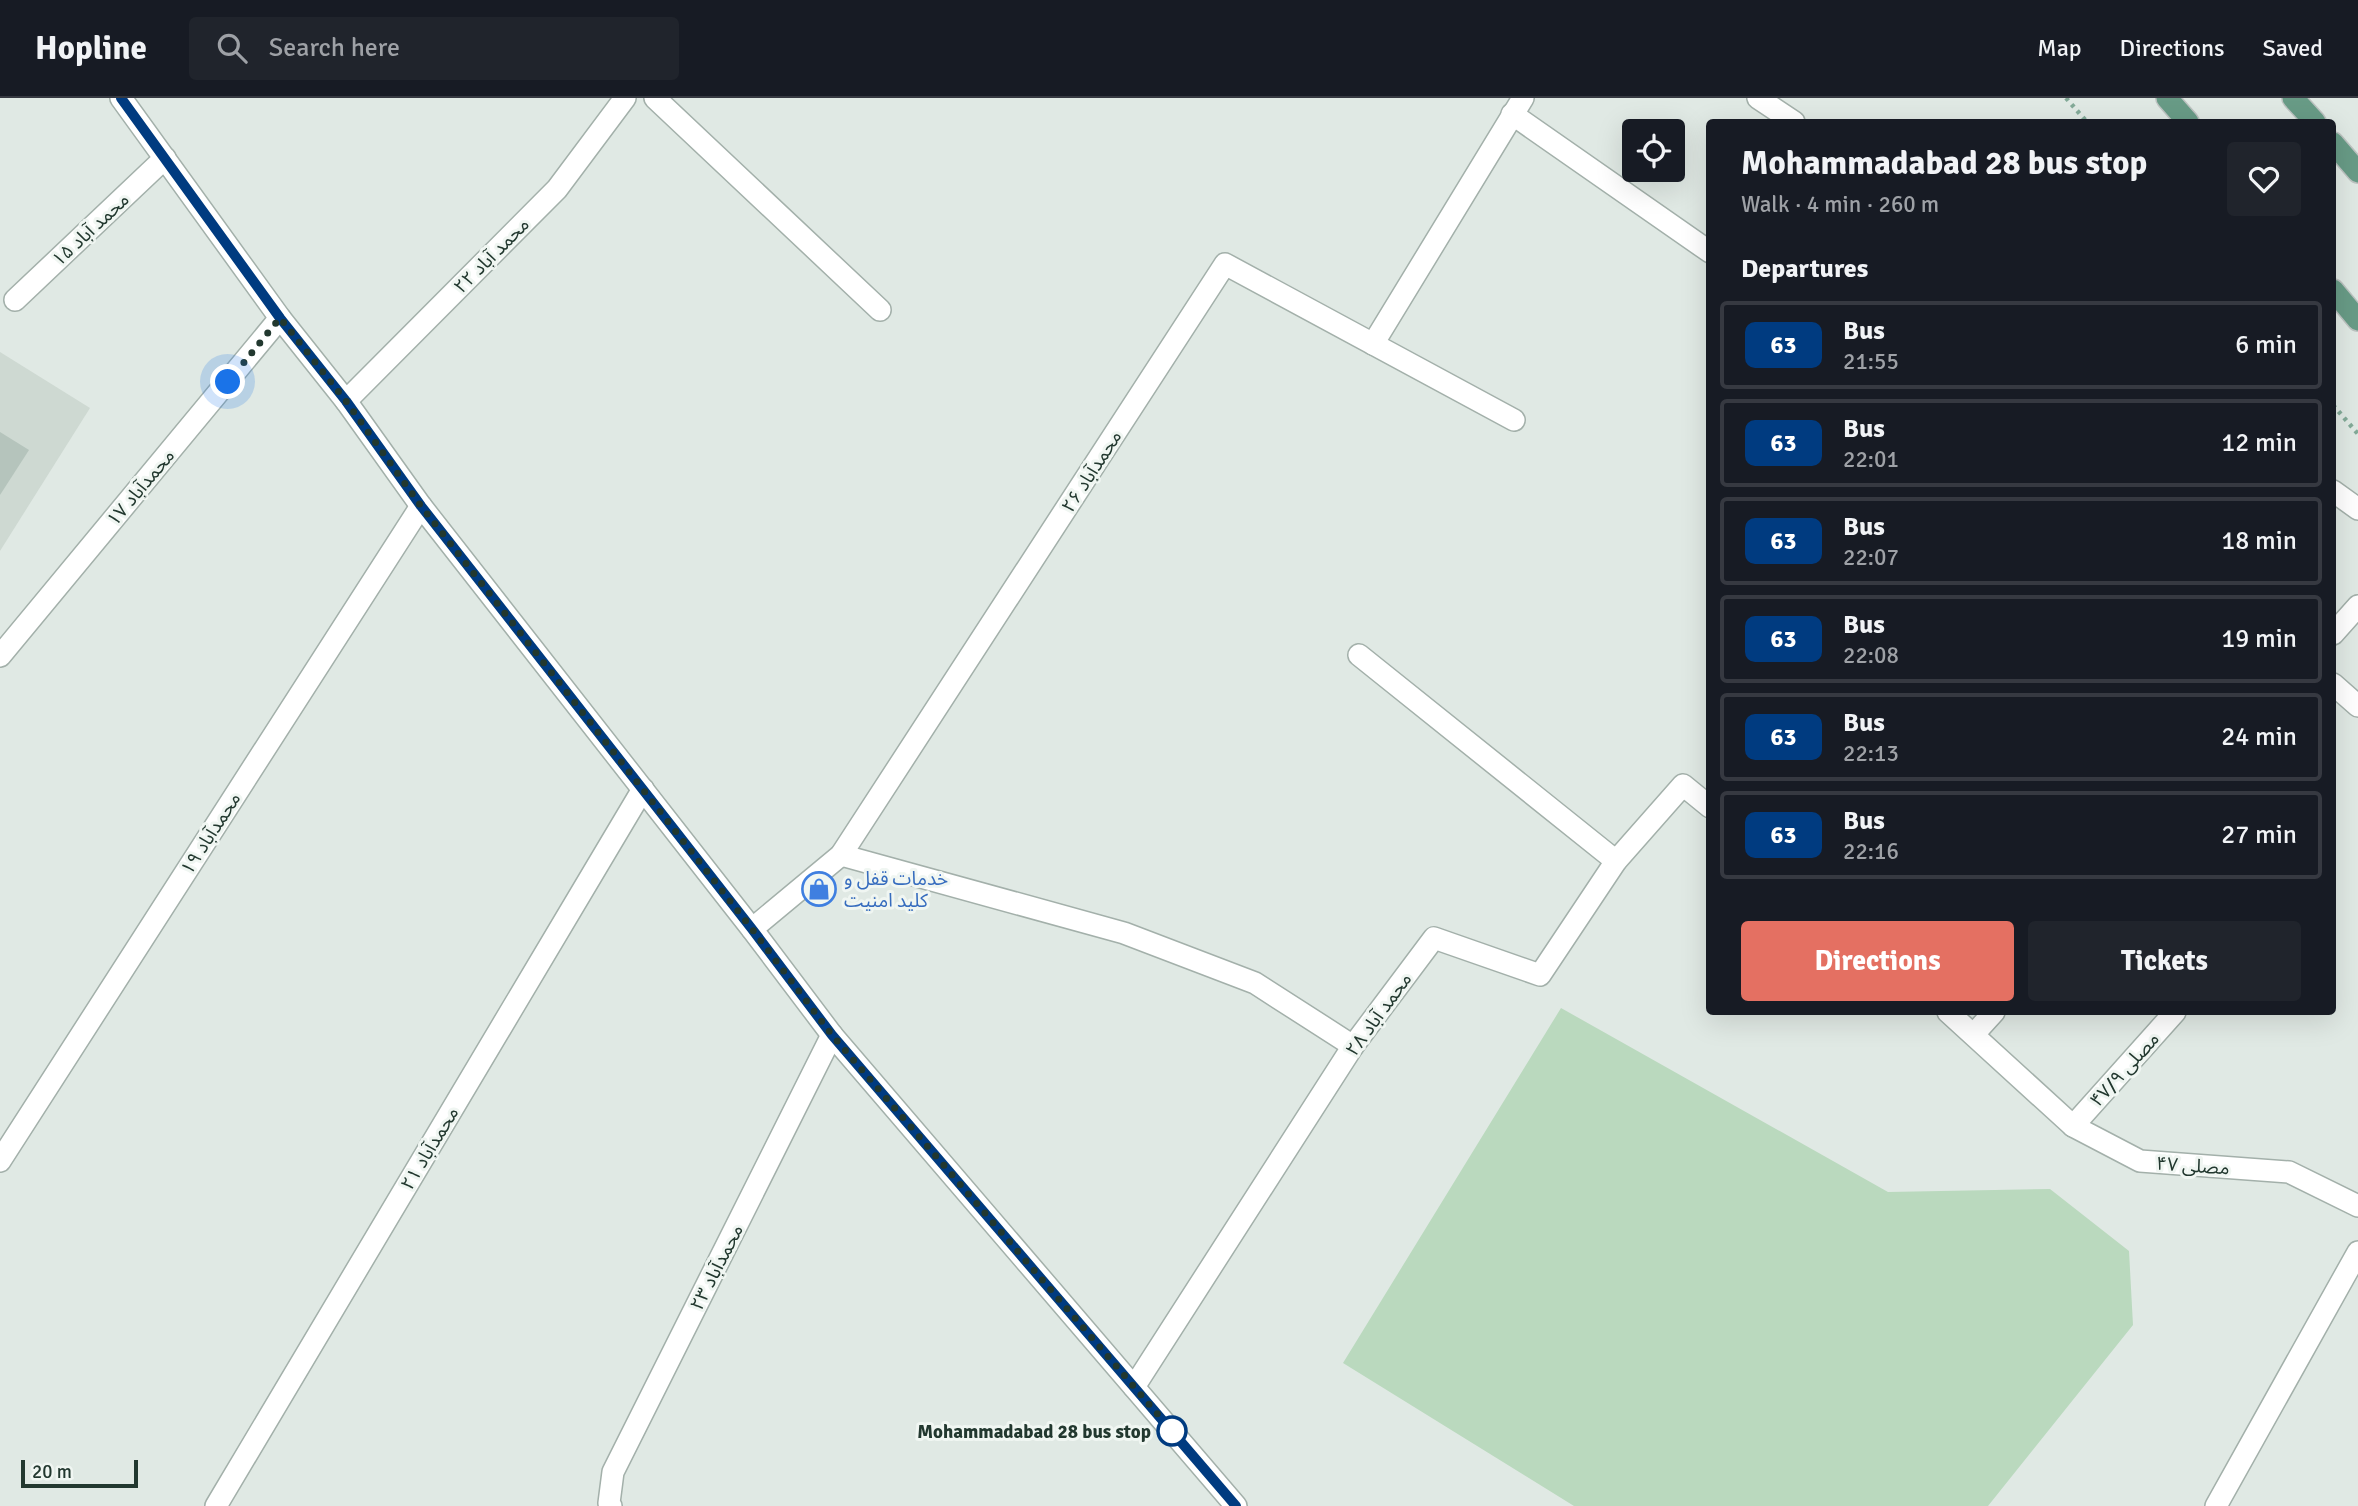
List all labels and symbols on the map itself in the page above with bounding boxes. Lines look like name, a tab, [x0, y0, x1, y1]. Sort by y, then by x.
street label: محمد آباد ۱۵	[47, 188, 135, 272]
street label: محمد آباد ۲۲	[449, 213, 535, 299]
your location	[210, 364, 245, 399]
street label: محمدآباد ۲۶	[1056, 426, 1127, 517]
street label: محمدآباد ۱۷	[102, 444, 180, 531]
street label: محمدآباد ۱۹	[175, 788, 246, 879]
place label: خدمات قفل و کلید امنیت	[844, 867, 948, 913]
shop icon: خدمات قفل و کلید امنیت	[800, 870, 838, 908]
street label: محمد آباد ۲۸	[1340, 968, 1417, 1061]
street label: مصلی ۴۷/۹	[2085, 1027, 2165, 1112]
street label: محمدآباد ۲۱	[396, 1102, 464, 1195]
street label: مصلی ۴۷	[2155, 1151, 2230, 1181]
street label: محمدآباد ۲۳	[685, 1220, 749, 1314]
marker: Mohammadabad 28 bus stop	[1157, 1416, 1187, 1446]
place label: Mohammadabad 28 bus stop	[917, 1420, 1151, 1444]
scale bar	[21, 1457, 138, 1489]

